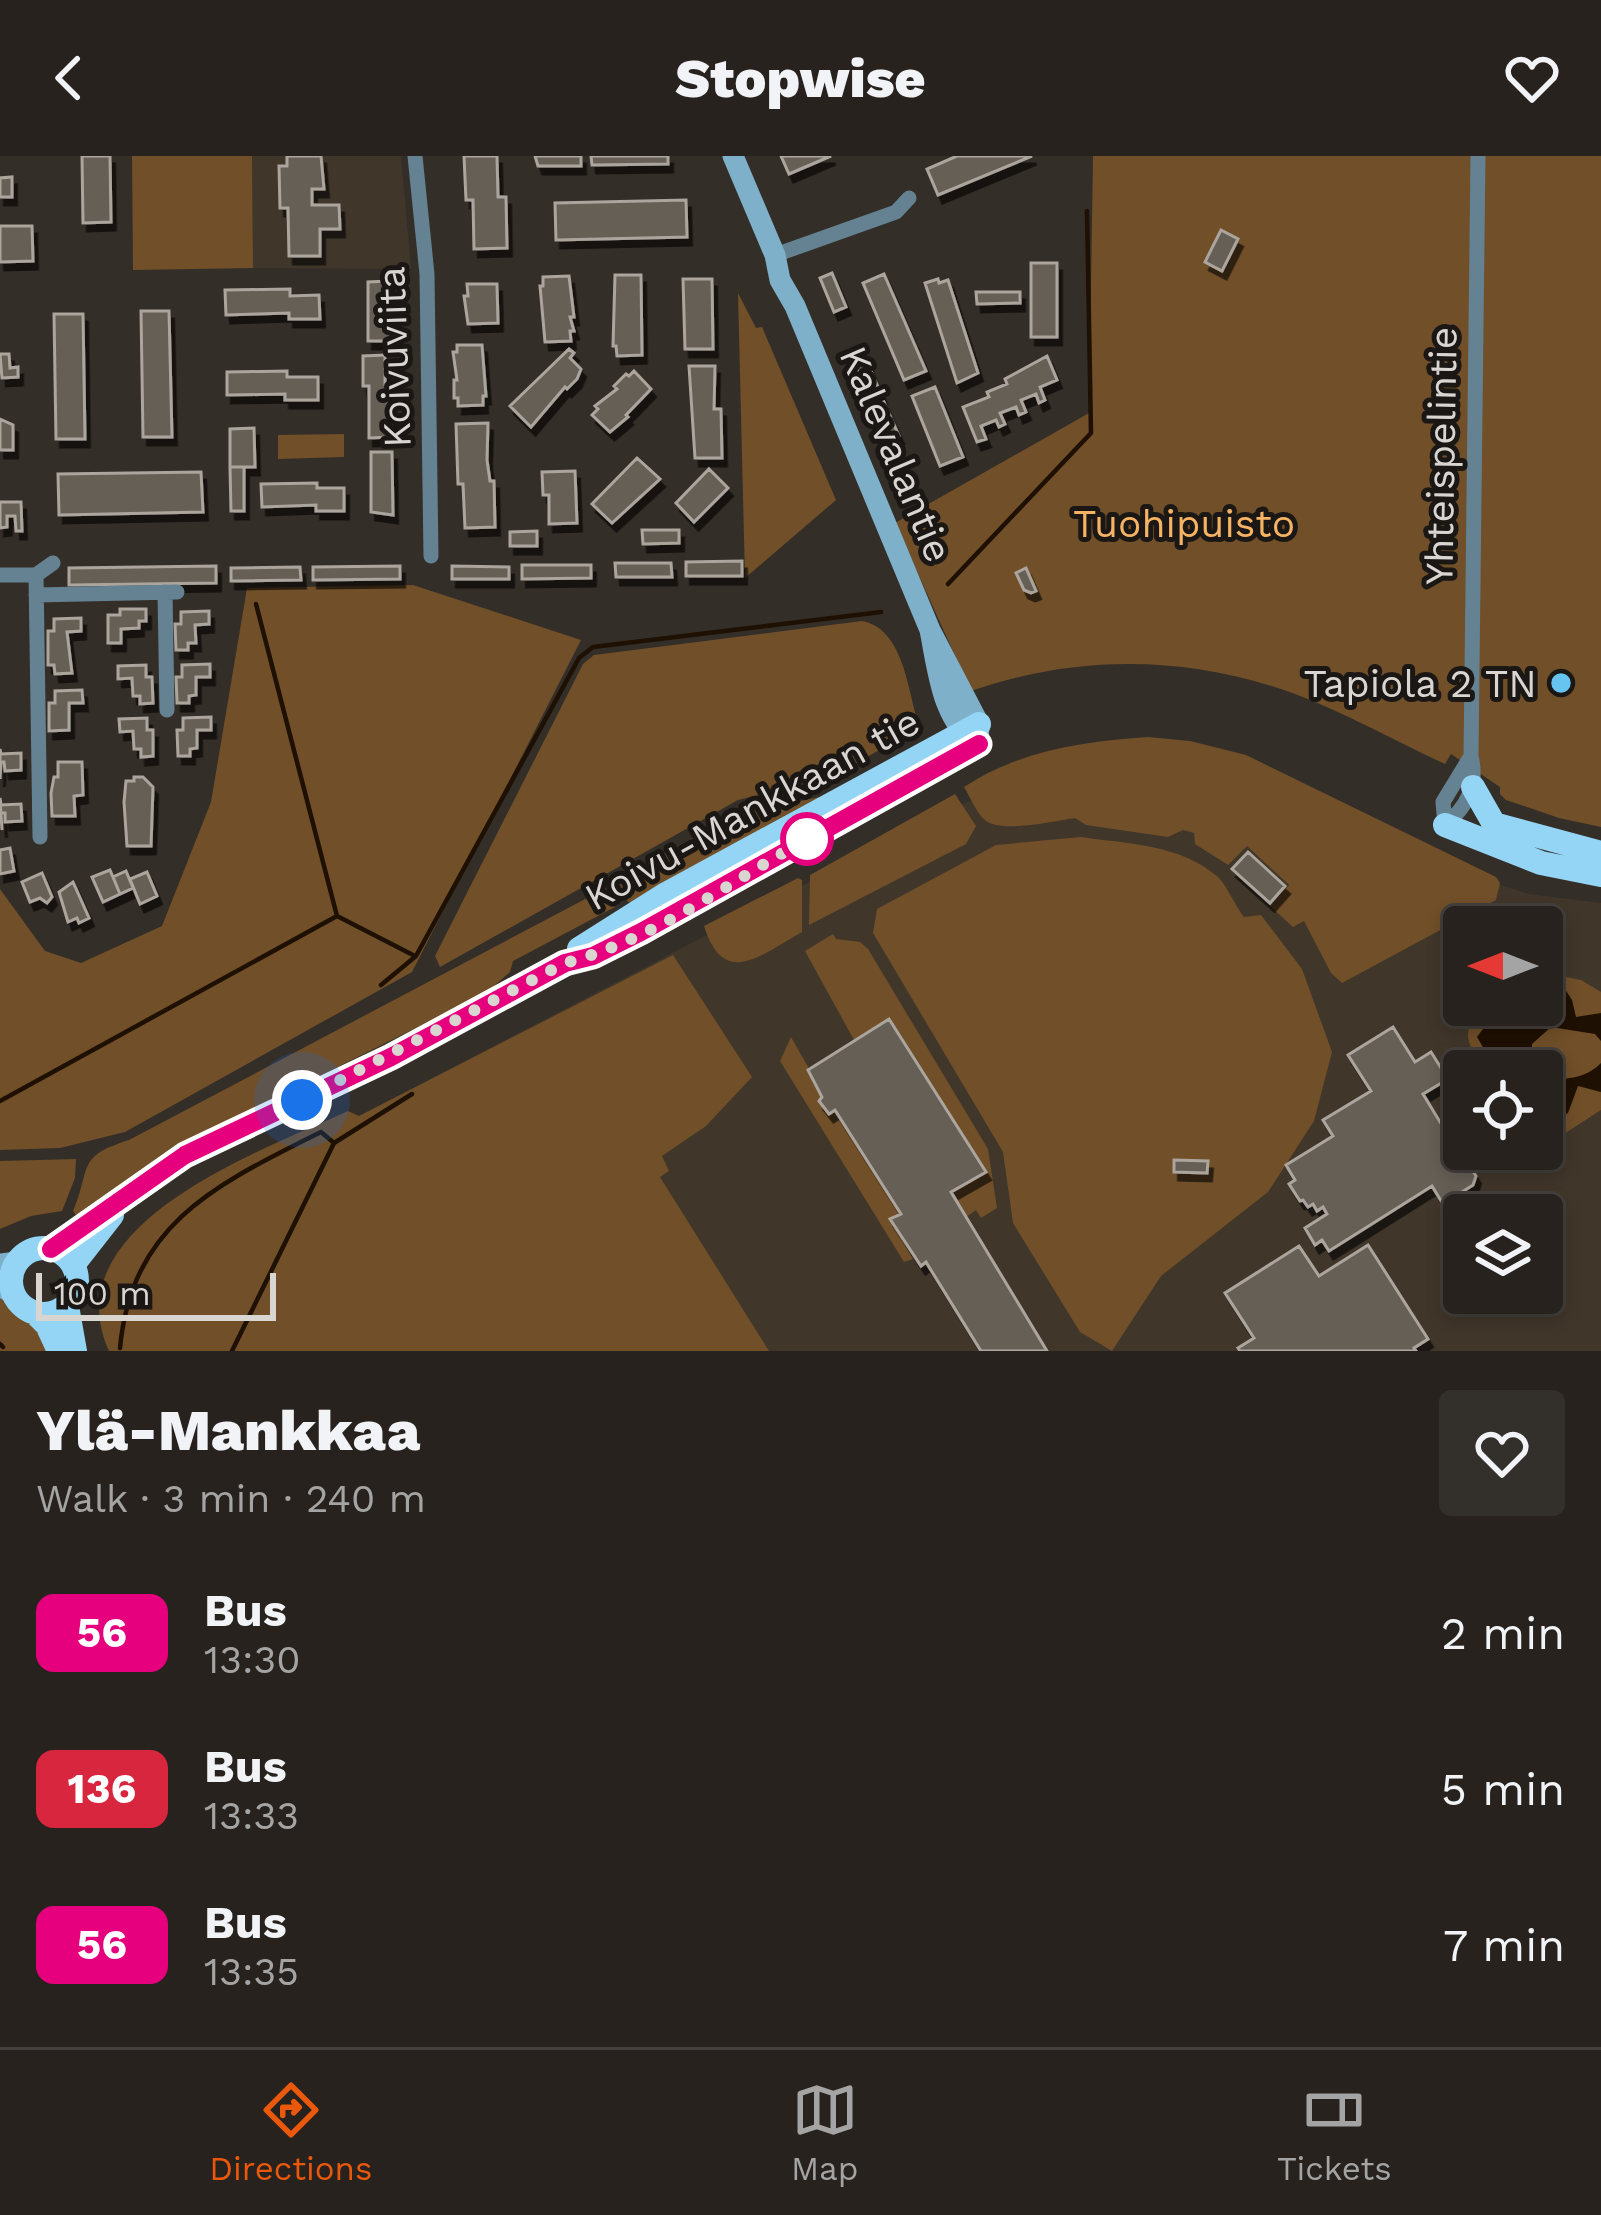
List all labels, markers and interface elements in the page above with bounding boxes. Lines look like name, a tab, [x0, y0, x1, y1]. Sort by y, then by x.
icon: back	[36, 45, 102, 111]
icon: heart	[1499, 45, 1565, 111]
text: Stopwise	[675, 47, 926, 110]
street label: Koivuviita	[368, 266, 420, 448]
street label: Yhteispelintie	[1416, 326, 1466, 586]
street label: Kalevalantie	[830, 339, 962, 569]
park label: Tuohipuisto	[1073, 501, 1295, 546]
place label: Tapiola 2 TN	[1304, 661, 1537, 706]
marker: Tapiola 2 TN	[1548, 670, 1574, 696]
street label: Koivu-Mankkaan tie	[577, 698, 927, 920]
unlabelled marker	[782, 814, 832, 864]
north arrow	[1443, 906, 1563, 1026]
map controls	[1443, 906, 1563, 1314]
button: locate	[1443, 1050, 1563, 1170]
your location	[272, 1070, 332, 1130]
button: layers	[1443, 1194, 1563, 1314]
scale bar	[36, 1267, 276, 1320]
text: 100 m	[54, 1274, 151, 1313]
button: heart	[1439, 1390, 1565, 1516]
text: Ylä-Mankkaa	[36, 1397, 420, 1464]
text: Walk · 3 min · 240 m	[36, 1476, 426, 1521]
text: Bus	[204, 1584, 287, 1637]
text: 2 min	[1441, 1607, 1565, 1660]
text: 56	[77, 1608, 127, 1657]
text: 13:30	[204, 1637, 301, 1682]
text: Bus	[204, 1740, 287, 1793]
text: 5 min	[1441, 1763, 1565, 1816]
text: 136	[68, 1764, 136, 1813]
text: 13:33	[204, 1793, 299, 1838]
text: Bus	[204, 1896, 287, 1949]
text: 7 min	[1443, 1919, 1565, 1972]
text: 56	[77, 1920, 127, 1969]
text: 13:35	[204, 1949, 299, 1994]
tab: Directions	[209, 2077, 372, 2188]
tab: Map	[791, 2077, 858, 2188]
tab: Tickets	[1277, 2077, 1392, 2188]

